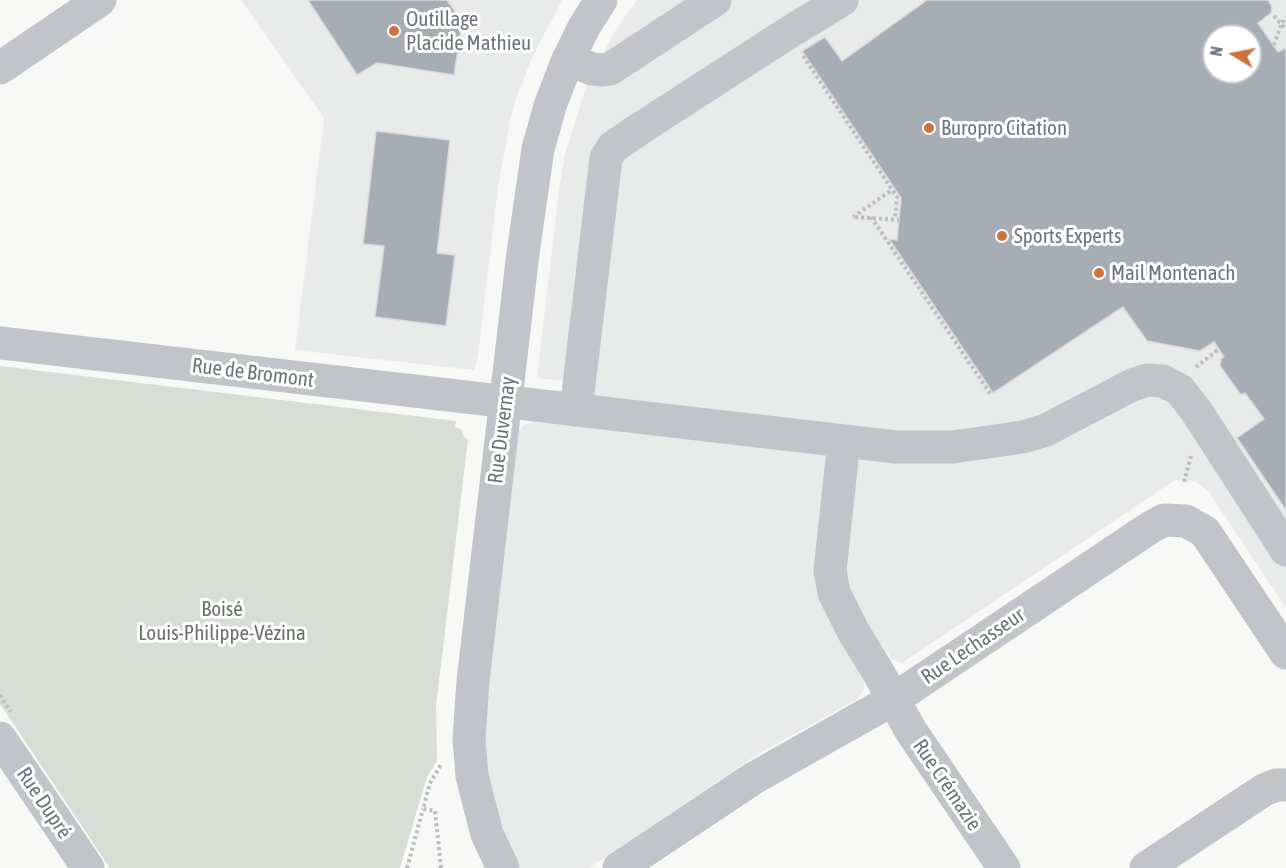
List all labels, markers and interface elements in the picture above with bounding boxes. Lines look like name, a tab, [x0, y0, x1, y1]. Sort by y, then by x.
place label: Outillage Placide Mathieu	[406, 6, 531, 56]
marker: Outillage Placide Mathieu	[387, 24, 401, 38]
north arrow	[1202, 24, 1262, 84]
text: N	[1207, 45, 1226, 57]
place label: Buropro Citation	[941, 115, 1067, 141]
marker: Buropro Citation	[922, 121, 936, 135]
place label: Sports Experts	[1014, 223, 1121, 249]
marker: Sports Experts	[995, 229, 1009, 243]
place label: Mail Montenach	[1111, 260, 1236, 286]
marker: Mail Montenach	[1092, 266, 1106, 280]
street label: Rue de Bromont	[191, 353, 315, 393]
street label: Rue Duvernay	[483, 375, 521, 485]
park label: Boisé Louis-Philippe-Vézina	[138, 596, 306, 646]
street label: Rue Lechasseur	[917, 602, 1029, 690]
street label: Rue Crémazie	[907, 734, 987, 836]
street label: Rue Dupré	[11, 763, 77, 843]

